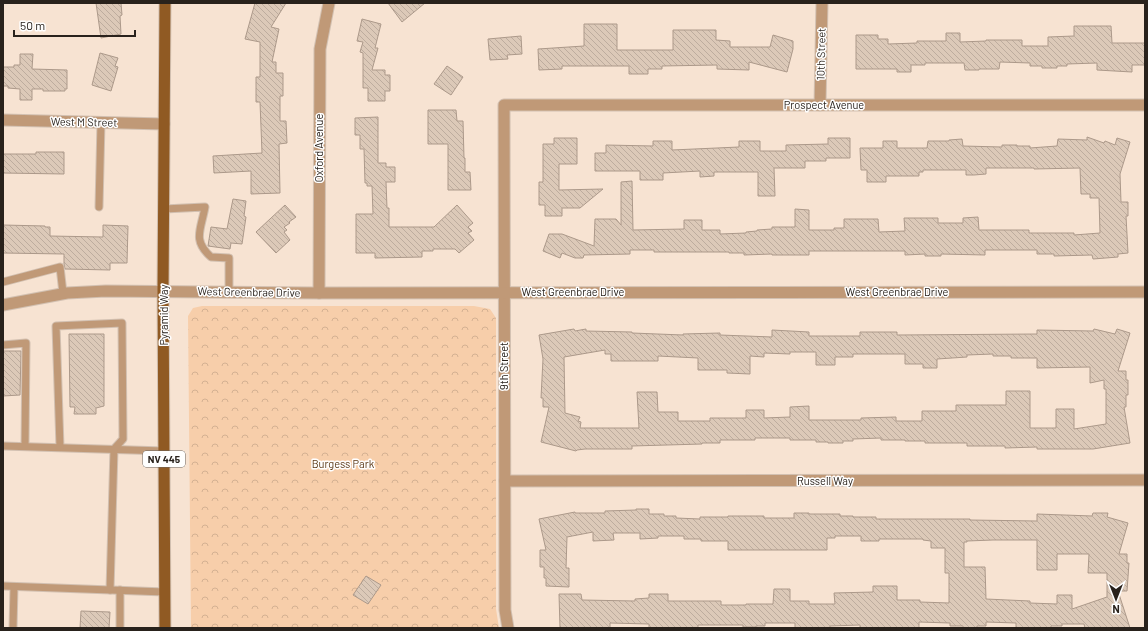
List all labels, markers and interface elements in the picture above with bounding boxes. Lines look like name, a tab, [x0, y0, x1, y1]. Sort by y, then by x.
scale bar	[14, 12, 135, 38]
text: 50 m	[20, 18, 45, 32]
street label: 10th Street	[814, 28, 827, 80]
street label: Prospect Avenue	[784, 98, 864, 111]
street label: West M Street	[51, 114, 117, 129]
street label: Oxford Avenue	[312, 114, 325, 182]
street label: Pyramid Way	[157, 284, 170, 346]
street label: West Greenbrae Drive	[197, 284, 301, 299]
street label: West Greenbrae Drive	[522, 285, 625, 298]
street label: West Greenbrae Drive	[846, 285, 949, 298]
street label: 9th Street	[497, 342, 510, 390]
road number: NV 445	[143, 451, 185, 467]
park label: Burgess Park	[312, 457, 375, 470]
street label: Russell Way	[797, 474, 853, 487]
north arrow	[1096, 579, 1136, 619]
text: N	[1112, 603, 1120, 616]

